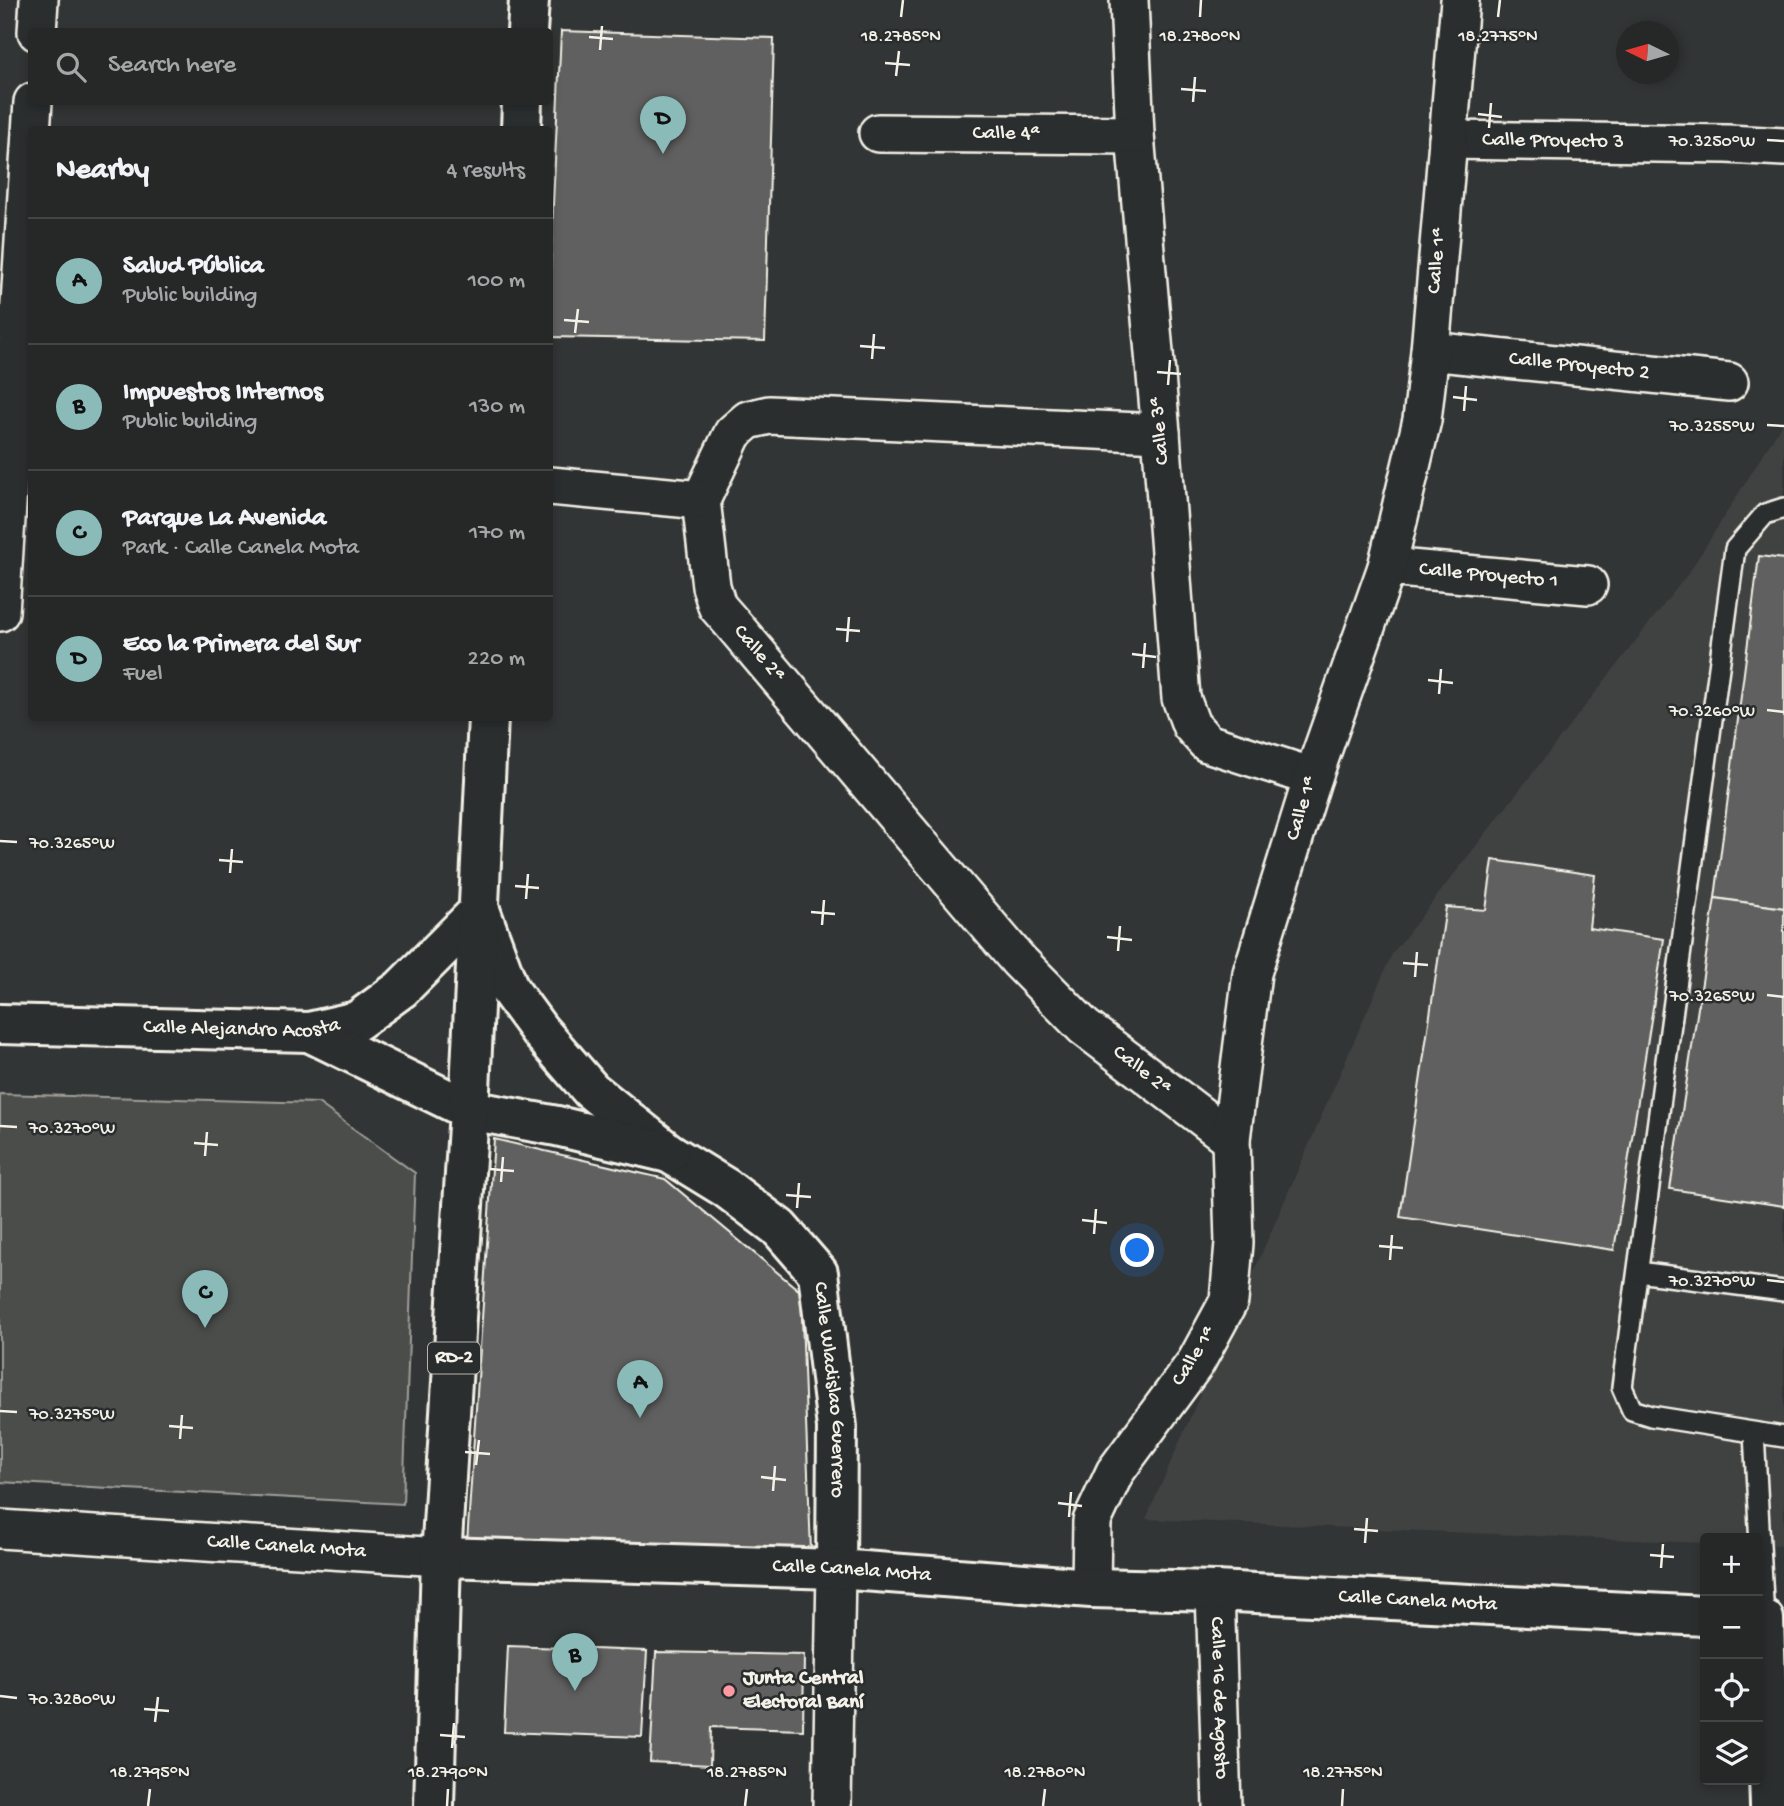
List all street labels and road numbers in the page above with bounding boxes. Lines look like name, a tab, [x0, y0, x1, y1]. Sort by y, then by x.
street label: Calle 4ª	[973, 122, 1041, 147]
street label: Calle Proyecto 3	[1482, 128, 1624, 155]
street label: Calle 1ª	[1423, 226, 1453, 295]
street label: Calle Proyecto 2	[1508, 347, 1651, 386]
street label: Calle 3ª	[1145, 395, 1176, 466]
street label: Calle Proyecto 1	[1418, 557, 1559, 595]
street label: Calle 2ª	[727, 620, 790, 689]
street label: Calle 1ª	[1281, 773, 1325, 844]
street label: Calle Alejandro Acosta	[143, 1012, 344, 1045]
street label: Calle 2ª	[1107, 1040, 1176, 1102]
street label: Calle Wladislao Guerrero	[807, 1280, 850, 1498]
street label: Calle 1ª	[1167, 1322, 1224, 1391]
road number: RD-2	[428, 1342, 480, 1374]
street label: Calle Canela Mota	[206, 1530, 368, 1565]
street label: Calle Canela Mota	[772, 1555, 933, 1589]
street label: Calle Canela Mota	[1338, 1585, 1499, 1618]
street label: Calle 16 de Agosto	[1203, 1616, 1234, 1780]

